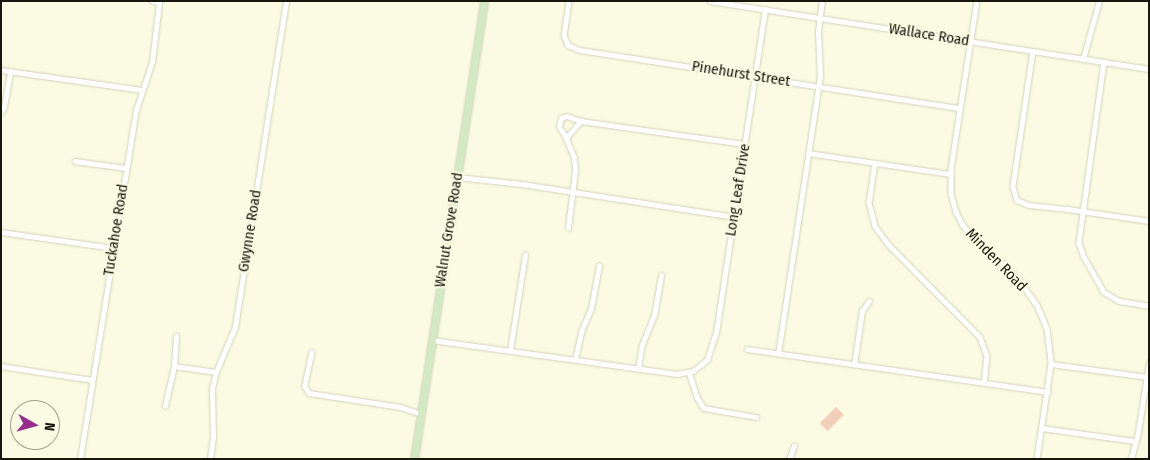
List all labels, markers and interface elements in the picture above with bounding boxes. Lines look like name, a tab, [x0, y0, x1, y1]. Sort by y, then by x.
street label: Wallace Road	[887, 20, 971, 50]
street label: Pinehurst Street	[690, 57, 792, 91]
street label: Long Leaf Drive	[722, 142, 754, 238]
street label: Walnut Grove Road	[431, 171, 467, 289]
street label: Tuckahoe Road	[100, 183, 132, 277]
street label: Gwynne Road	[235, 189, 265, 273]
street label: Minden Road	[962, 225, 1030, 295]
north arrow	[10, 400, 60, 450]
text: N	[40, 422, 58, 432]

